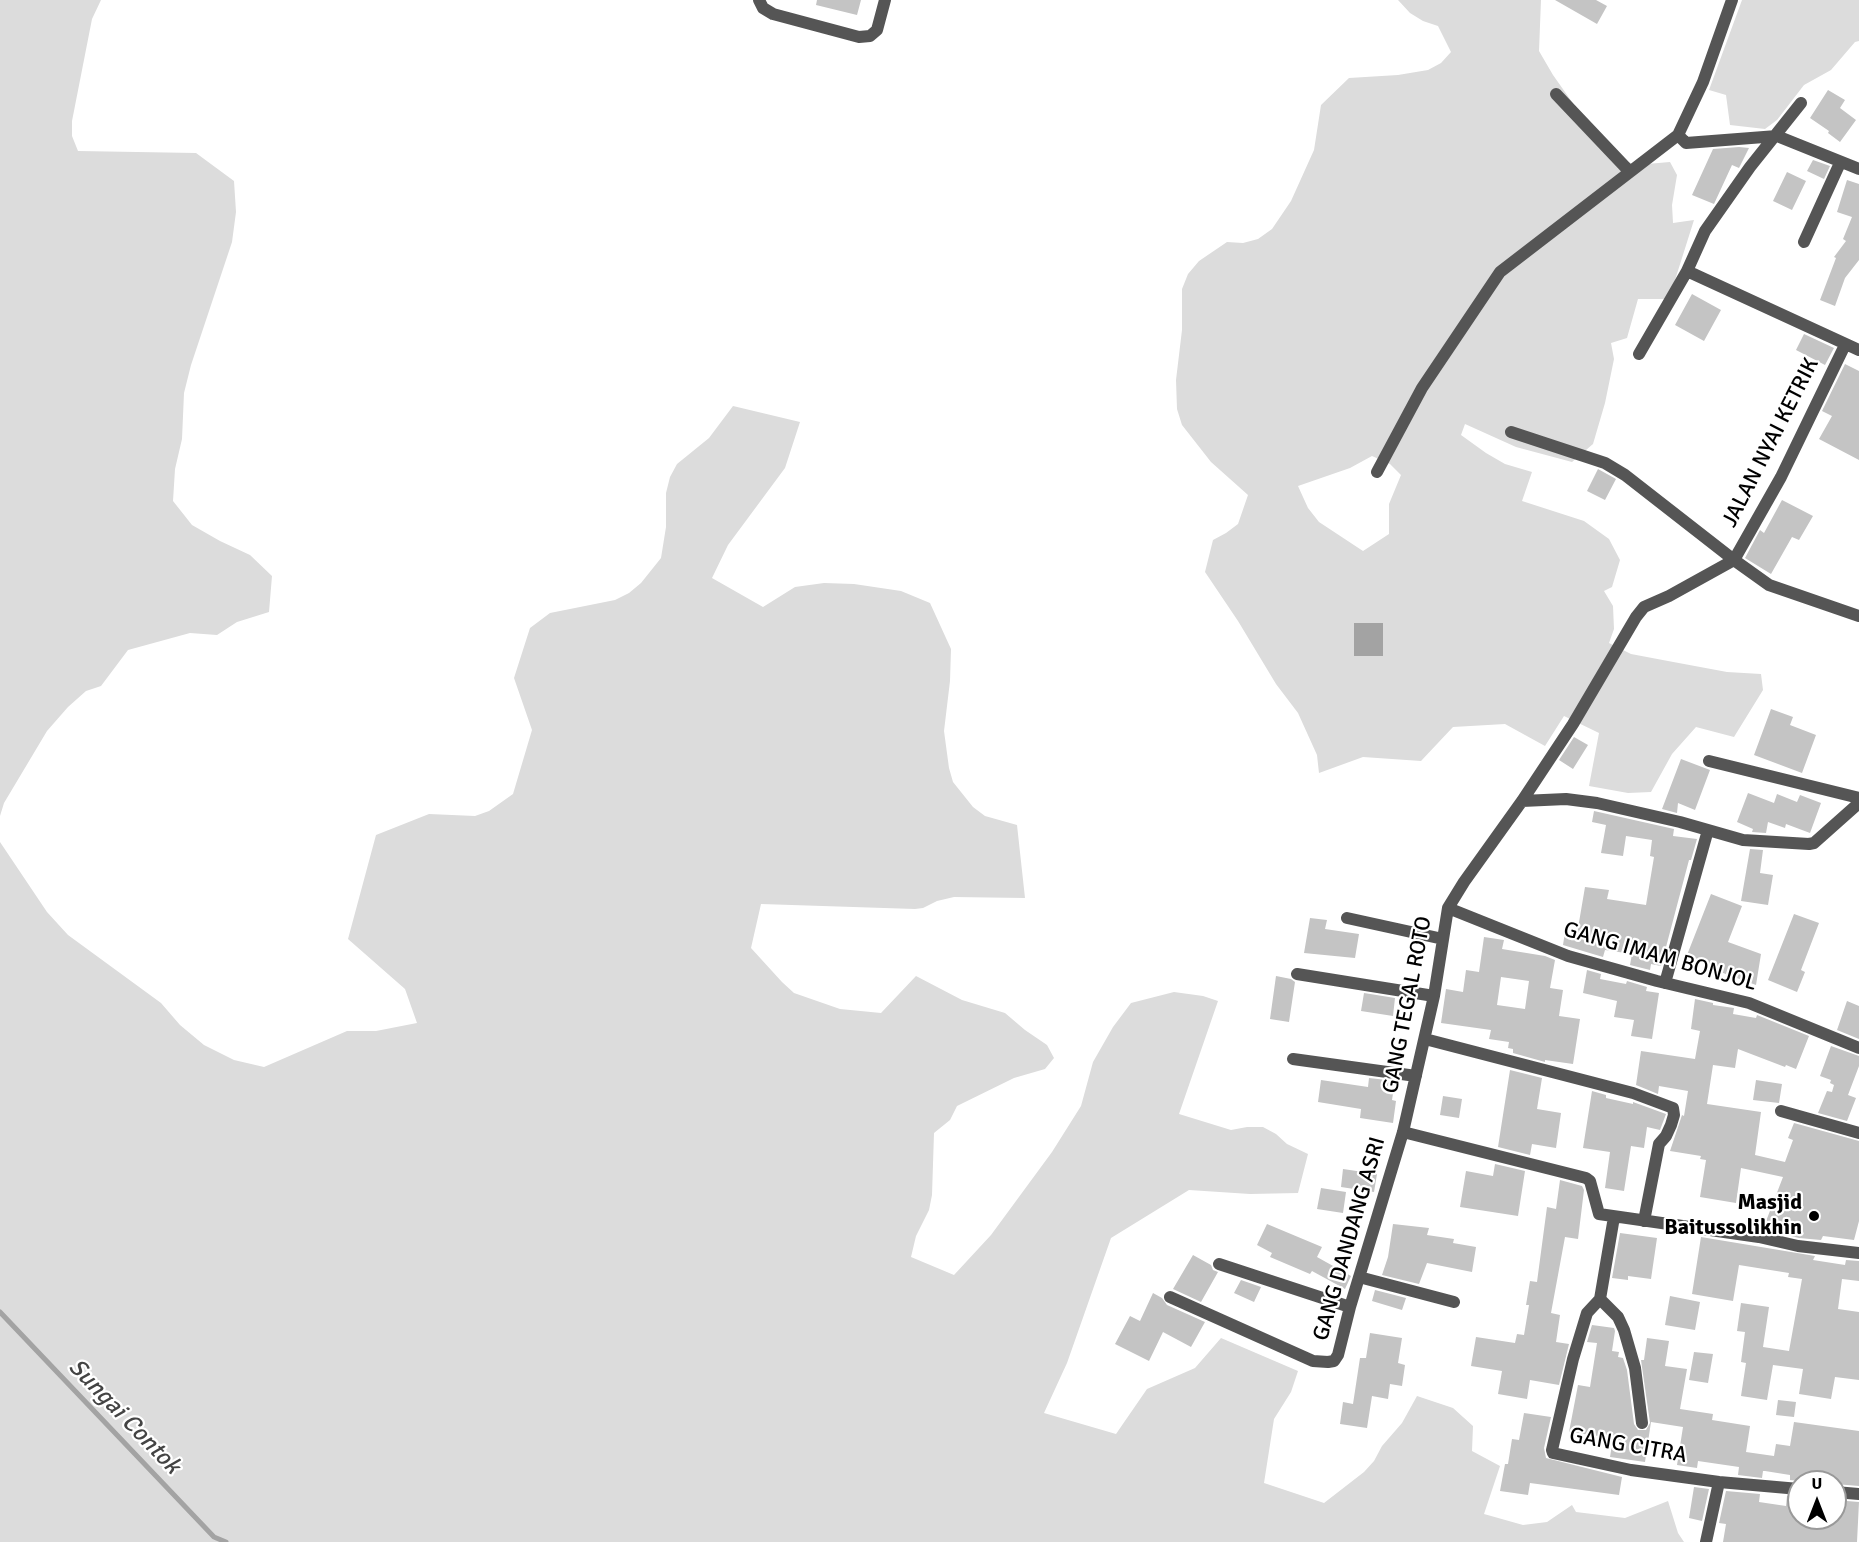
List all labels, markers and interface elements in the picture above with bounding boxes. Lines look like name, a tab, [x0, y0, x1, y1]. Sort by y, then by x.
street label: JALAN NYAI KETRIK	[1717, 354, 1825, 532]
street label: GANG TEGAL ROTO	[1378, 914, 1438, 1096]
street label: GANG IMAM BONJOL	[1560, 917, 1760, 997]
street label: GANG DANDANG ASRI	[1308, 1134, 1392, 1344]
place label: Masjid Baitussolikhin	[1664, 1190, 1802, 1242]
marker: Masjid Baitussolikhin	[1807, 1209, 1821, 1223]
water label: Sungai Contok	[62, 1353, 186, 1481]
street label: GANG CITRA	[1567, 1423, 1689, 1469]
north arrow	[1787, 1470, 1847, 1530]
text: U	[1812, 1474, 1822, 1494]

